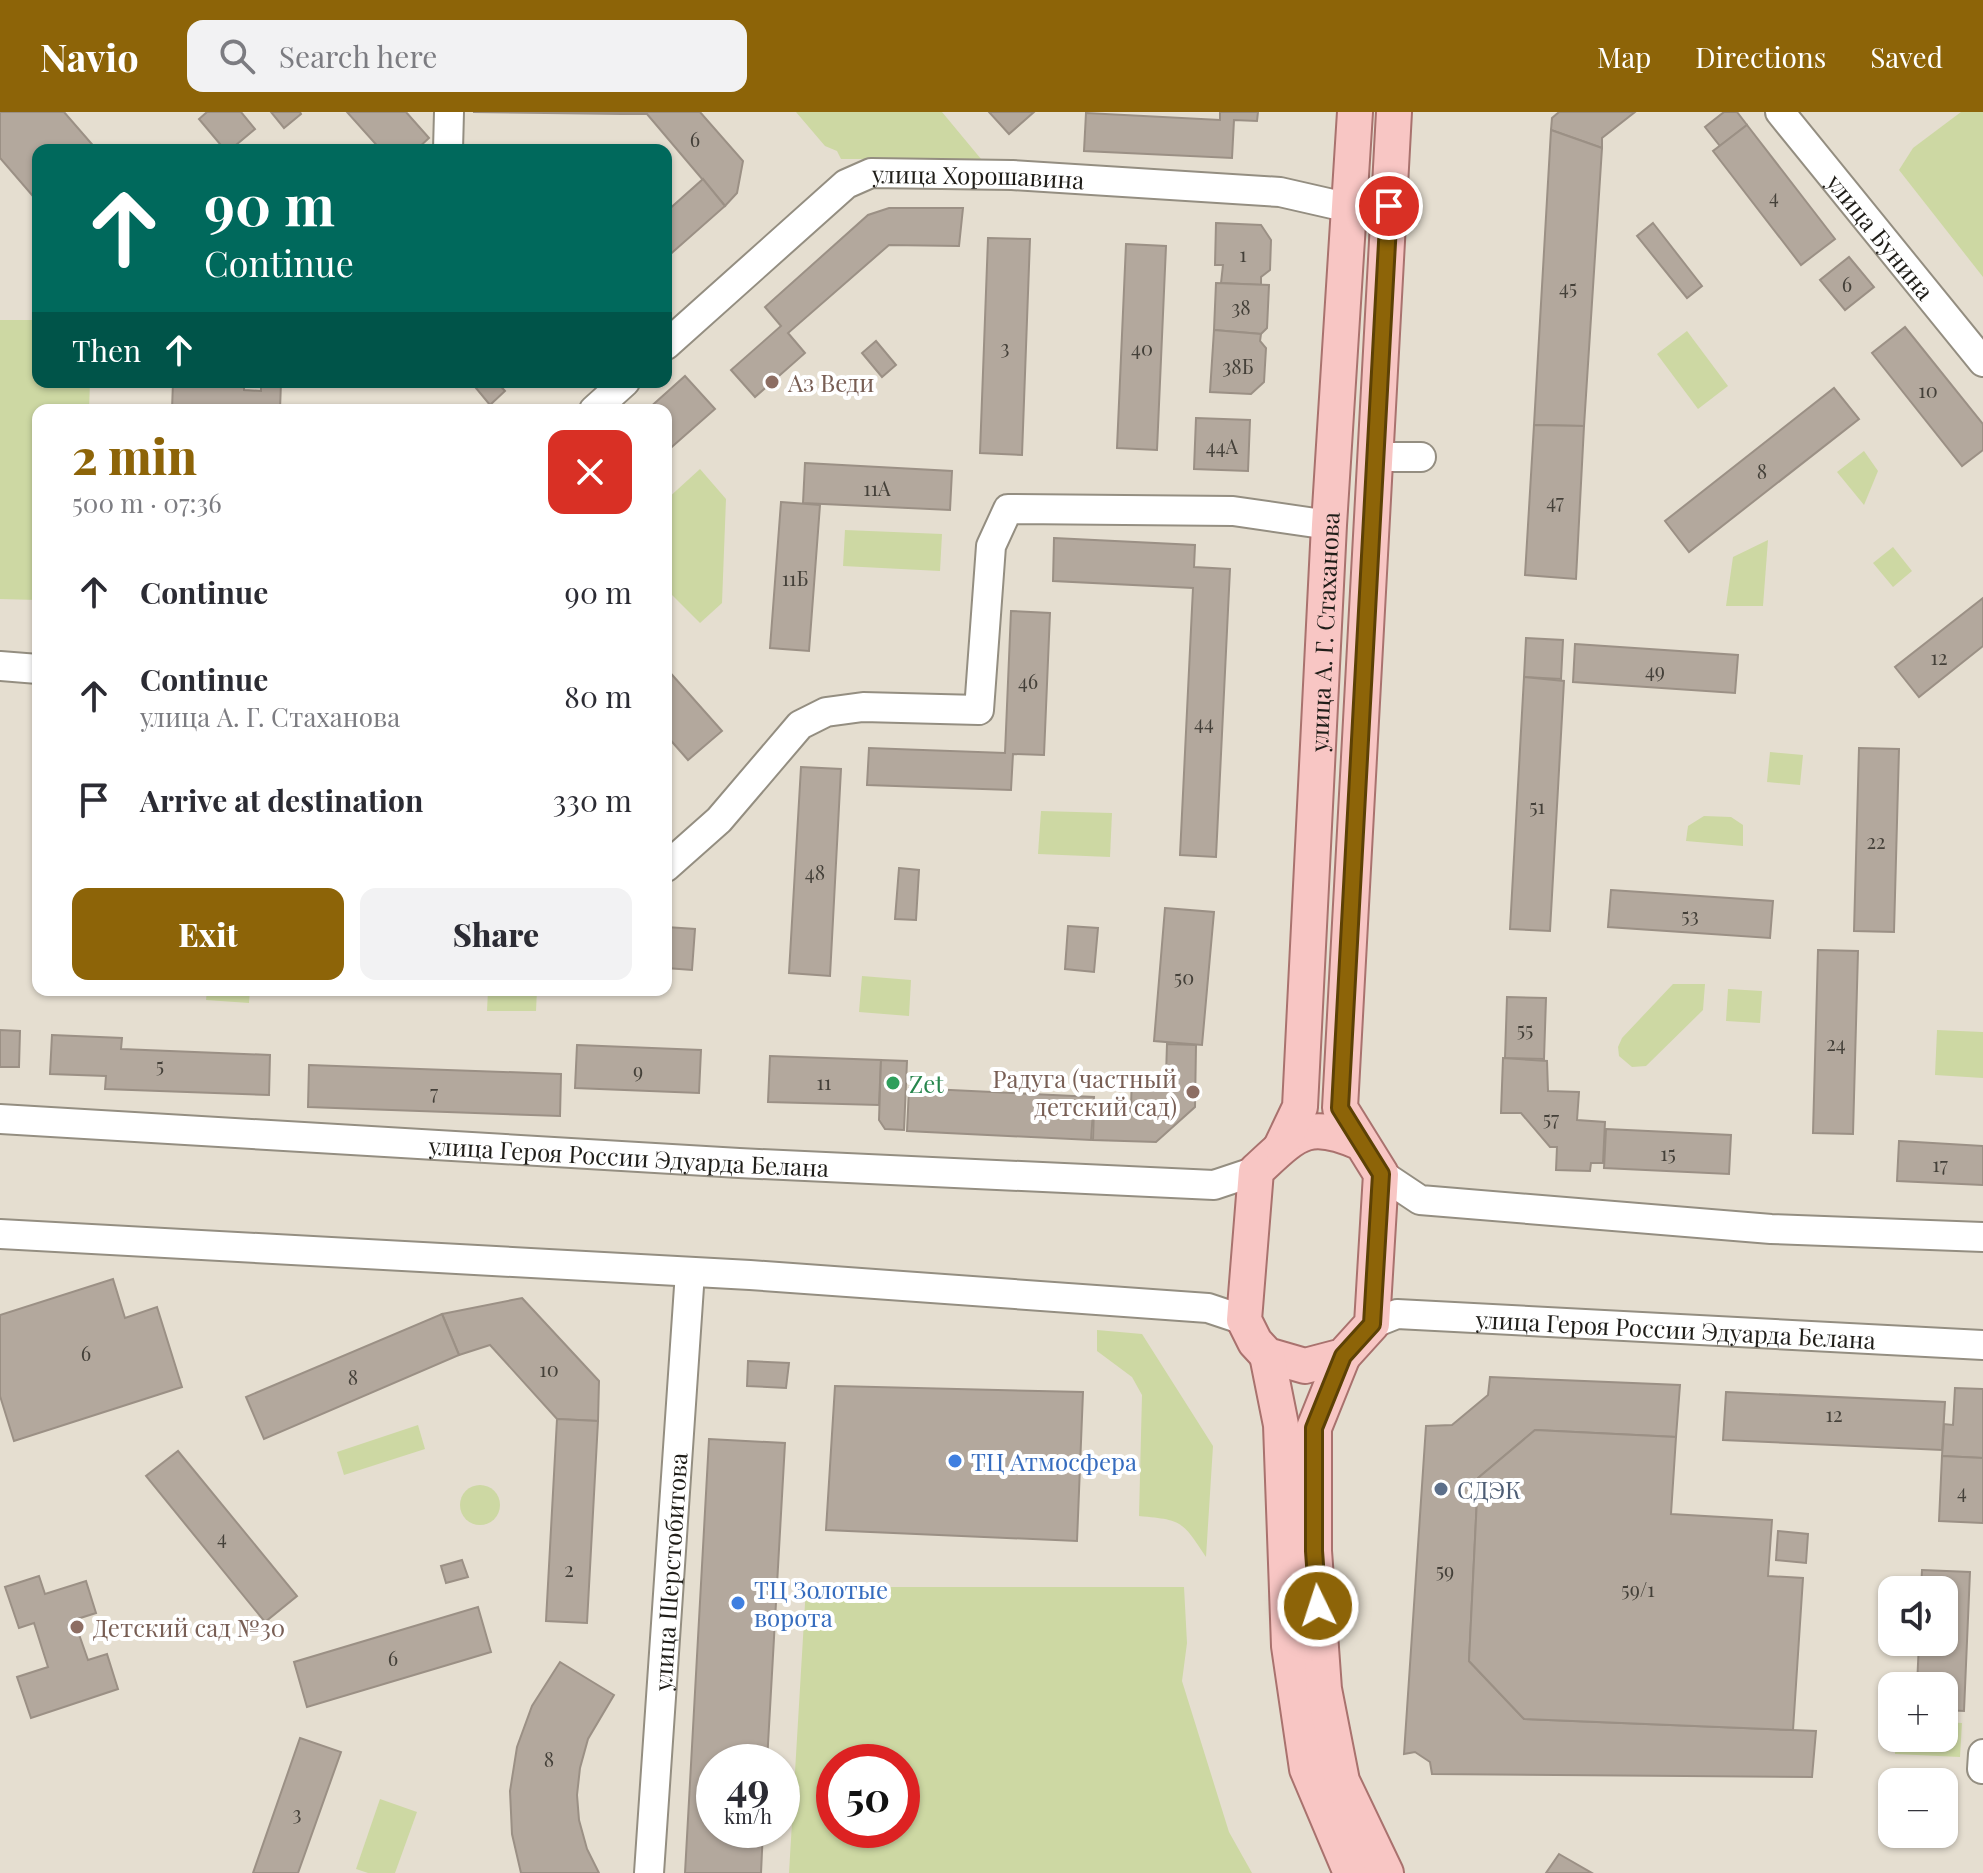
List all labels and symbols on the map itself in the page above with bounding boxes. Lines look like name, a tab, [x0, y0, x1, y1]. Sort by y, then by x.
house number: 6	[690, 125, 700, 152]
street label: улица Хорошавина	[871, 157, 1085, 196]
street label: улица Бунина	[1819, 166, 1942, 306]
pin	[1355, 172, 1423, 240]
house number: 4	[1769, 182, 1779, 209]
house number: 1	[1239, 240, 1247, 267]
house number: 6	[1842, 270, 1852, 297]
house number: 45	[1559, 273, 1577, 300]
house number: 38	[1231, 293, 1251, 320]
house number: 3	[1000, 333, 1010, 360]
house number: 40	[1131, 334, 1153, 361]
house number: 38Б	[1222, 352, 1254, 379]
place label: Аз Веди	[787, 366, 874, 398]
marker: Аз Веди	[763, 373, 781, 391]
house number: 10	[1918, 376, 1938, 403]
house number: 44А	[1206, 432, 1239, 459]
house number: 8	[1757, 457, 1767, 484]
house number: 11А	[863, 474, 891, 501]
house number: 47	[1546, 487, 1564, 514]
street label: улица А. Г. Стаханова	[1302, 511, 1346, 754]
house number: 11Б	[782, 564, 808, 591]
house number: 12	[1931, 643, 1947, 670]
house number: 49	[1645, 656, 1665, 683]
house number: 46	[1018, 667, 1038, 694]
house number: 44	[1194, 708, 1214, 735]
house number: 51	[1529, 792, 1545, 819]
house number: 22	[1866, 827, 1886, 854]
house number: 48	[805, 858, 825, 885]
house number: 53	[1681, 901, 1699, 928]
house number: 50	[1174, 963, 1194, 990]
house number: 55	[1517, 1015, 1533, 1042]
house number: 24	[1826, 1029, 1846, 1056]
house number: 5	[156, 1051, 164, 1078]
house number: 9	[633, 1056, 643, 1083]
place label: Радуга (частный детский сад)	[993, 1062, 1177, 1122]
place label: Zet	[909, 1067, 944, 1099]
house number: 11	[817, 1068, 831, 1095]
marker: Zet	[884, 1074, 902, 1092]
house number: 7	[430, 1078, 438, 1105]
marker: Радуга (частный детский сад)	[1184, 1083, 1202, 1101]
house number: 57	[1543, 1104, 1559, 1131]
street label: улица Героя России Эдуарда Белана	[427, 1129, 830, 1183]
house number: 15	[1660, 1139, 1676, 1166]
house number: 17	[1932, 1150, 1948, 1177]
street label: улица Героя России Эдуарда Белана	[1474, 1302, 1877, 1355]
house number: 6	[81, 1339, 91, 1366]
house number: 10	[539, 1355, 559, 1382]
house number: 8	[348, 1363, 358, 1390]
house number: 12	[1826, 1400, 1842, 1427]
place label: ТЦ Атмосфера	[971, 1445, 1137, 1477]
street label: улица Шерстобитова	[645, 1451, 694, 1693]
marker: ТЦ Атмосфера	[946, 1452, 964, 1470]
place label: СДЭК	[1457, 1473, 1521, 1505]
house number: 4	[1957, 1477, 1967, 1504]
marker: СДЭК	[1432, 1480, 1450, 1498]
house number: 4	[217, 1523, 227, 1550]
house number: 2	[564, 1555, 574, 1582]
house number: 59	[1436, 1556, 1454, 1583]
position arrow	[1276, 1564, 1360, 1648]
place label: ТЦ Золотые ворота	[754, 1573, 888, 1633]
house number: 59/1	[1621, 1575, 1655, 1602]
marker: ТЦ Золотые ворота	[729, 1594, 747, 1612]
place label: Детский сад №30	[93, 1611, 285, 1643]
marker: Детский сад №30	[68, 1618, 86, 1636]
house number: 6	[388, 1644, 398, 1671]
speed limit sign: 50	[816, 1744, 920, 1848]
house number: 8	[544, 1745, 554, 1772]
house number: 3	[292, 1799, 302, 1826]

